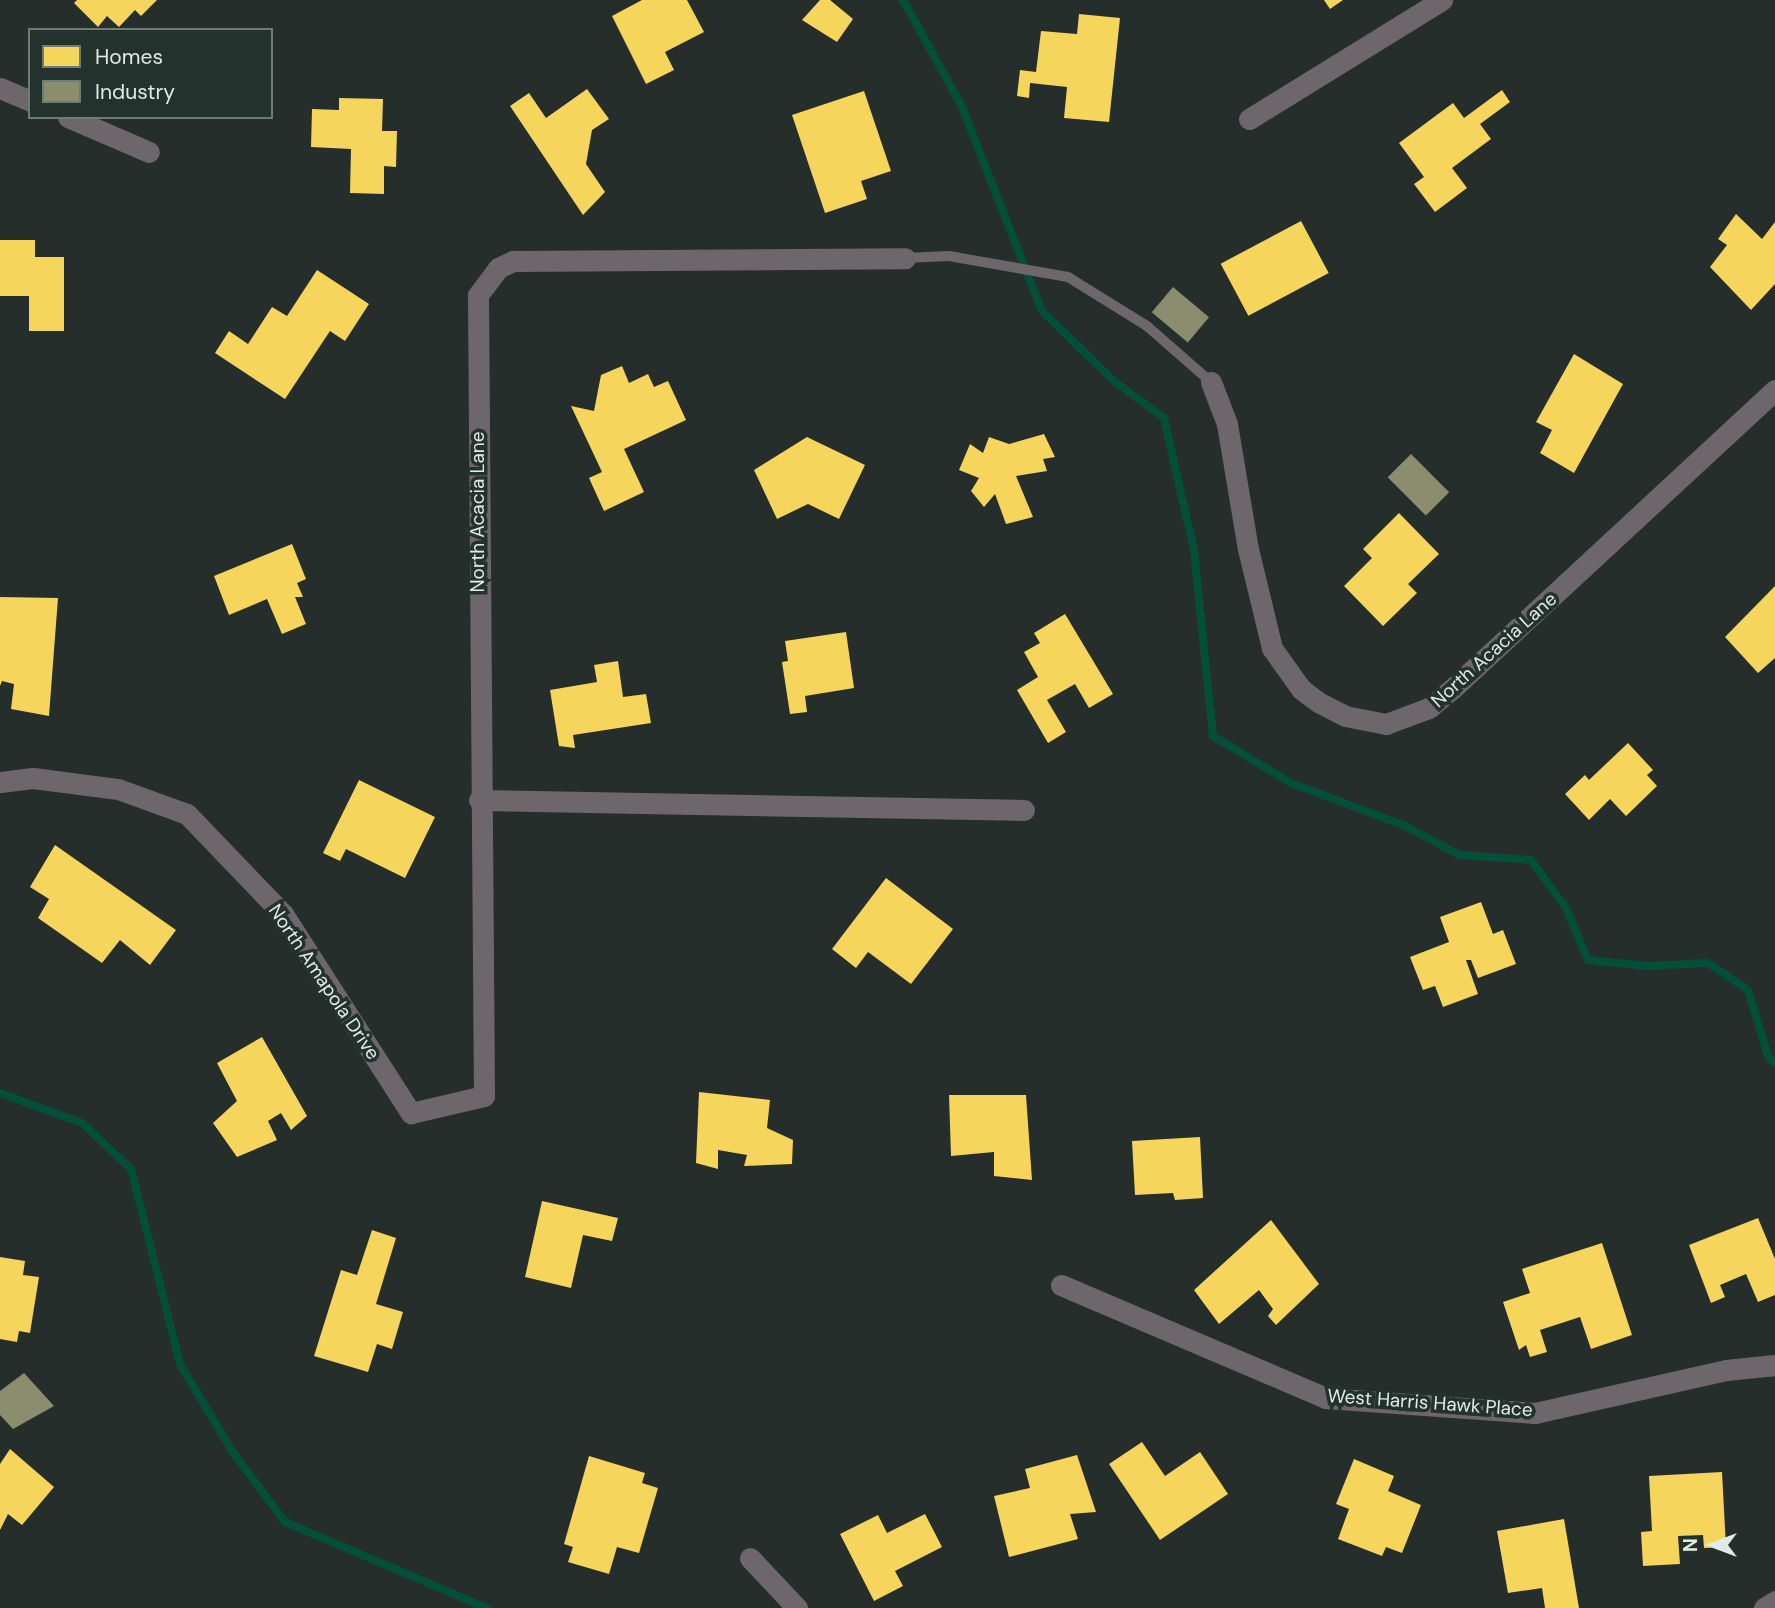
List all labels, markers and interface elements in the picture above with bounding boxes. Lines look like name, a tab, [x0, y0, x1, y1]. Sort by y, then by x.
legend	[28, 28, 273, 119]
text: Homes	[95, 43, 163, 71]
text: Industry	[95, 78, 175, 106]
street label: North Acacia Lane	[467, 431, 489, 593]
street label: North Acacia Lane	[1427, 588, 1561, 712]
street label: North Amapola Drive	[264, 900, 384, 1064]
street label: West Harris Hawk Place	[1327, 1384, 1533, 1422]
north arrow	[1677, 1510, 1747, 1580]
text: N	[1678, 1538, 1703, 1552]

